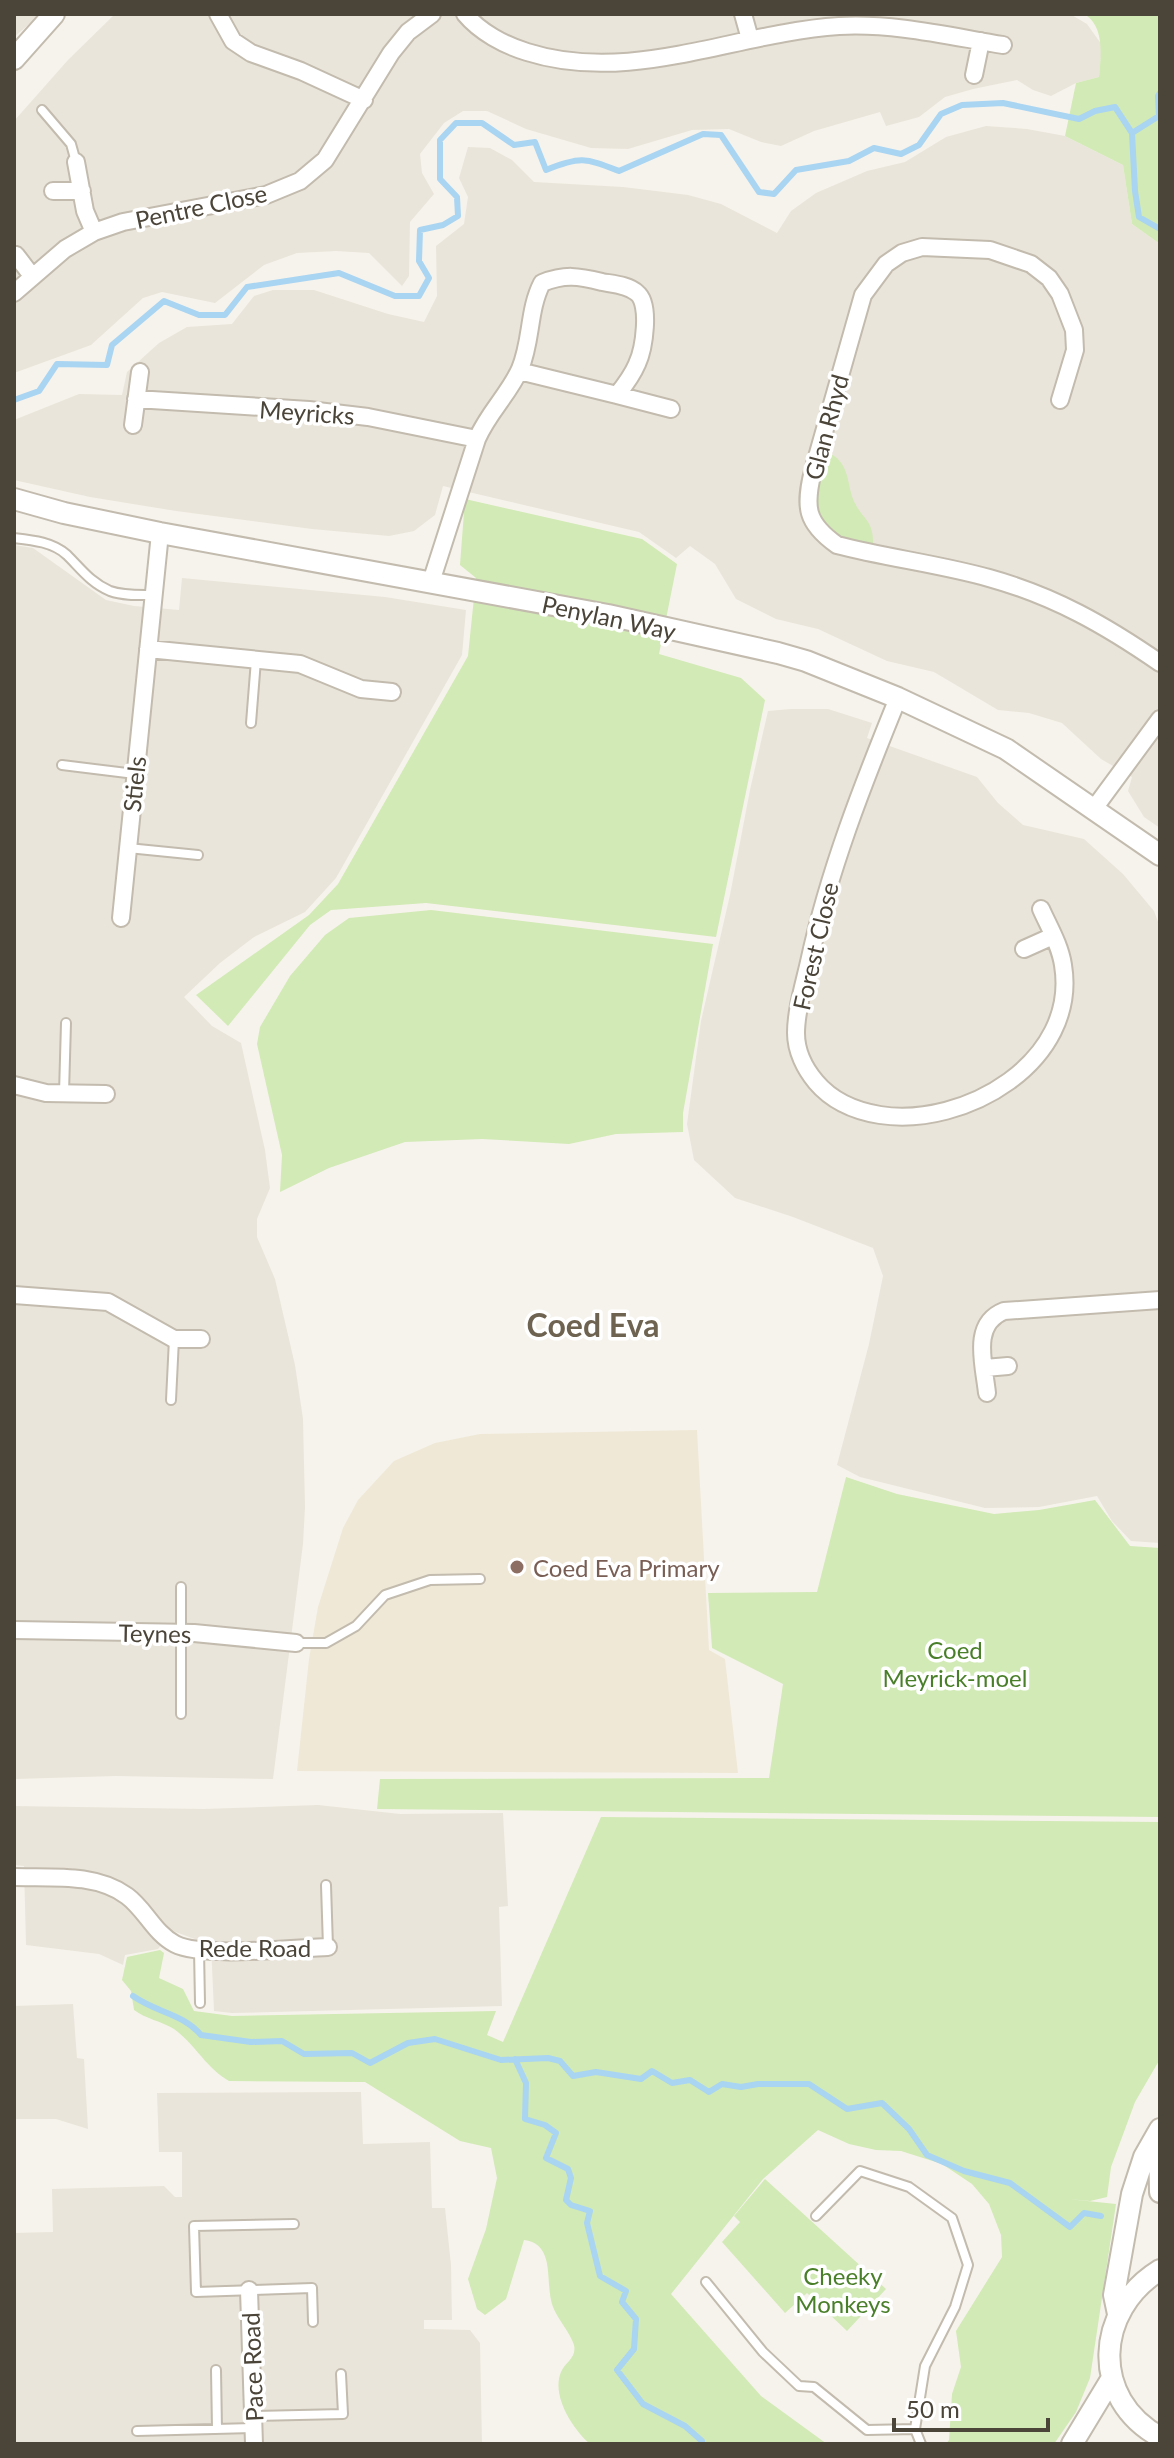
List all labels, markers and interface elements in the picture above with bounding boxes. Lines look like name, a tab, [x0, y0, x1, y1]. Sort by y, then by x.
street label: Pentre Close	[133, 178, 269, 234]
street label: Glan Rhyd	[798, 371, 854, 483]
street label: Meyricks	[259, 394, 355, 430]
street label: Penylan Way	[539, 589, 679, 645]
street label: Stiels	[117, 755, 151, 813]
street label: Forest Close	[786, 879, 844, 1013]
district label: Coed Eva	[527, 1305, 659, 1344]
place label: Coed Eva Primary	[533, 1553, 720, 1582]
marker: Coed Eva Primary	[508, 1558, 526, 1576]
street label: Teynes	[119, 1618, 191, 1648]
park label: Coed Meyrick-moel	[883, 1635, 1027, 1692]
street label: Rede Road	[199, 1933, 311, 1962]
park label: Cheeky Monkeys	[795, 2261, 891, 2318]
street label: Pace Road	[236, 2312, 268, 2422]
scale bar	[894, 2382, 1048, 2432]
text: 50 m	[906, 2394, 960, 2423]

